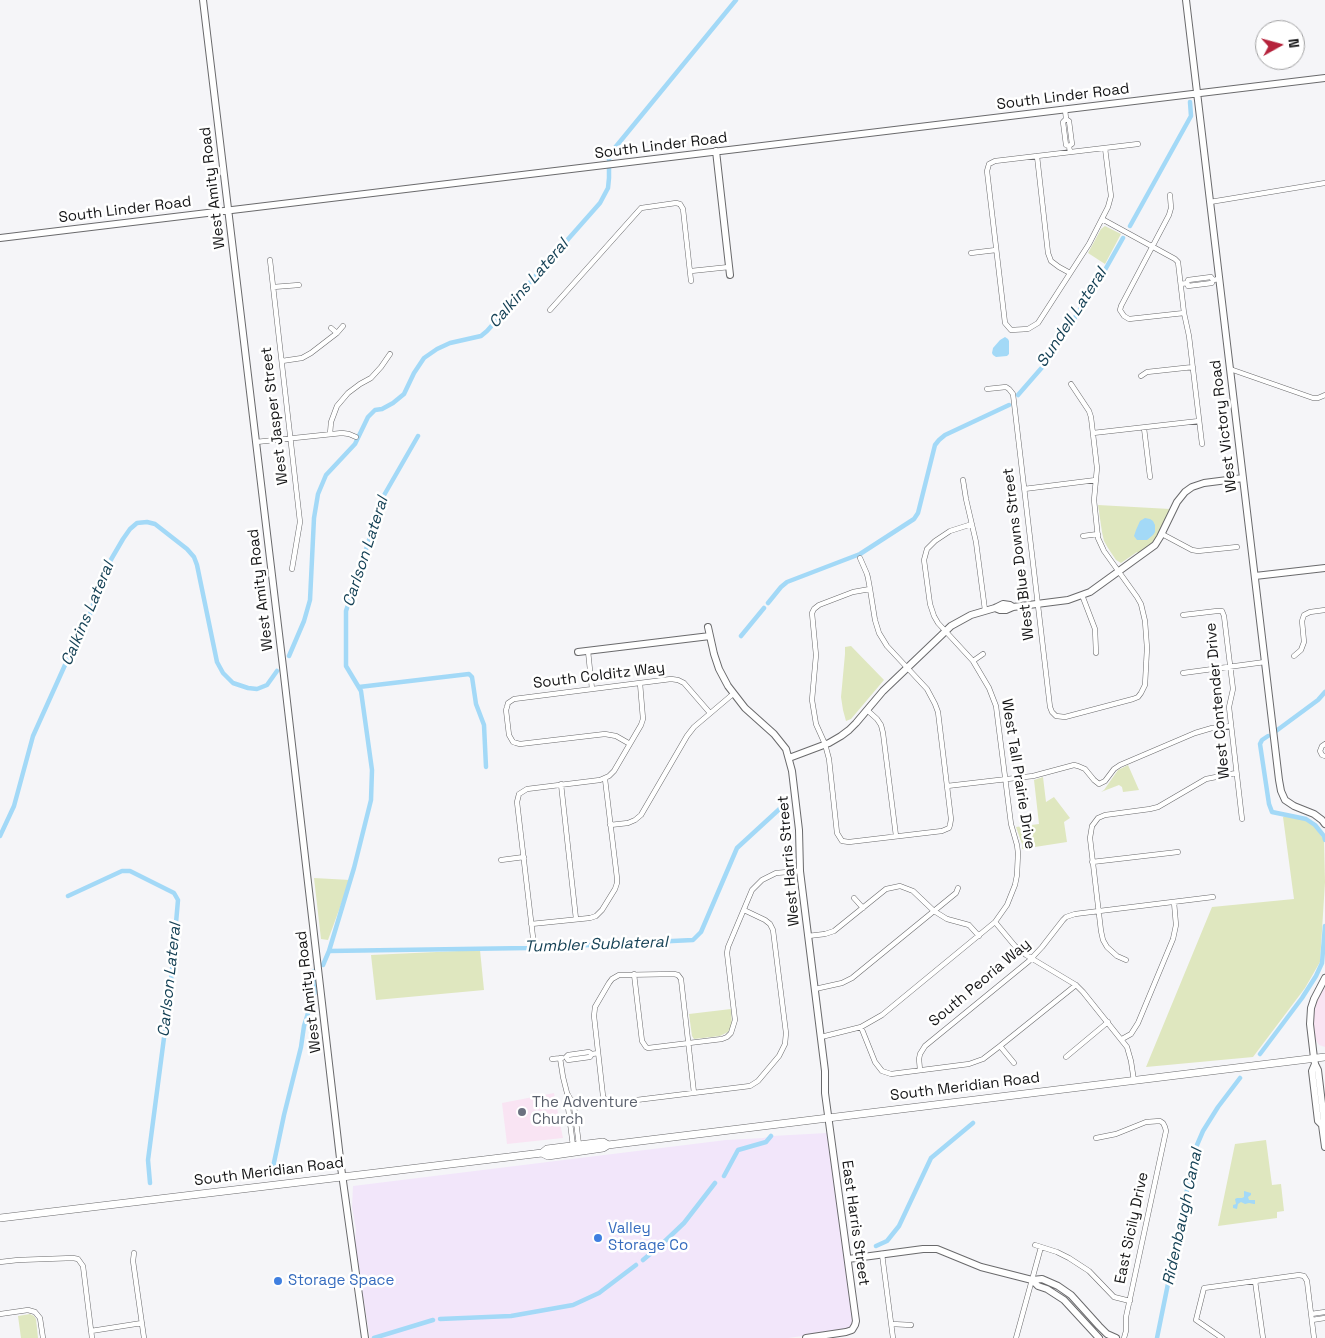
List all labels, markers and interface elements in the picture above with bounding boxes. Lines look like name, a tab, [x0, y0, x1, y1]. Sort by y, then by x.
north arrow	[1255, 20, 1305, 70]
text: N	[1284, 38, 1303, 49]
street label: South Linder Road	[996, 80, 1130, 114]
street label: West Amity Road	[197, 126, 229, 250]
street label: South Linder Road	[594, 129, 728, 163]
street label: South Linder Road	[58, 193, 192, 227]
water label: Calkins Lateral	[485, 236, 573, 332]
water label: Sundell Lateral	[1033, 265, 1111, 371]
street label: West Jasper Street	[258, 346, 292, 486]
street label: West Victory Road	[1207, 359, 1241, 493]
street label: West Blue Downs Street	[999, 467, 1039, 641]
water label: Carlson Lateral	[339, 495, 393, 609]
street label: West Amity Road	[245, 528, 277, 652]
water label: Calkins Lateral	[57, 559, 119, 669]
street label: West Contender Drive	[1202, 622, 1234, 780]
street label: South Colditz Way	[532, 659, 666, 693]
street label: West Tall Prairie Drive	[997, 697, 1039, 851]
street label: West Harris Street	[774, 795, 804, 927]
water label: Carlson Lateral	[154, 922, 186, 1038]
street label: West Amity Road	[293, 930, 325, 1054]
water label: Tumbler Sublateral	[524, 933, 668, 957]
street label: South Peoria Way	[926, 935, 1034, 1031]
street label: South Meridian Road	[889, 1069, 1041, 1105]
place label: The Adventure Church	[532, 1094, 638, 1129]
marker: The Adventure Church	[516, 1106, 528, 1118]
water label: Ridenbaugh Canal	[1159, 1147, 1207, 1287]
street label: South Meridian Road	[193, 1154, 345, 1190]
street label: East Harris Street	[837, 1159, 873, 1287]
street label: East Sicily Drive	[1111, 1171, 1153, 1285]
place label: Valley Storage Co	[608, 1220, 688, 1255]
marker: Valley Storage Co	[592, 1232, 604, 1244]
place label: Storage Space	[288, 1272, 394, 1290]
marker: Storage Space	[272, 1275, 284, 1287]

